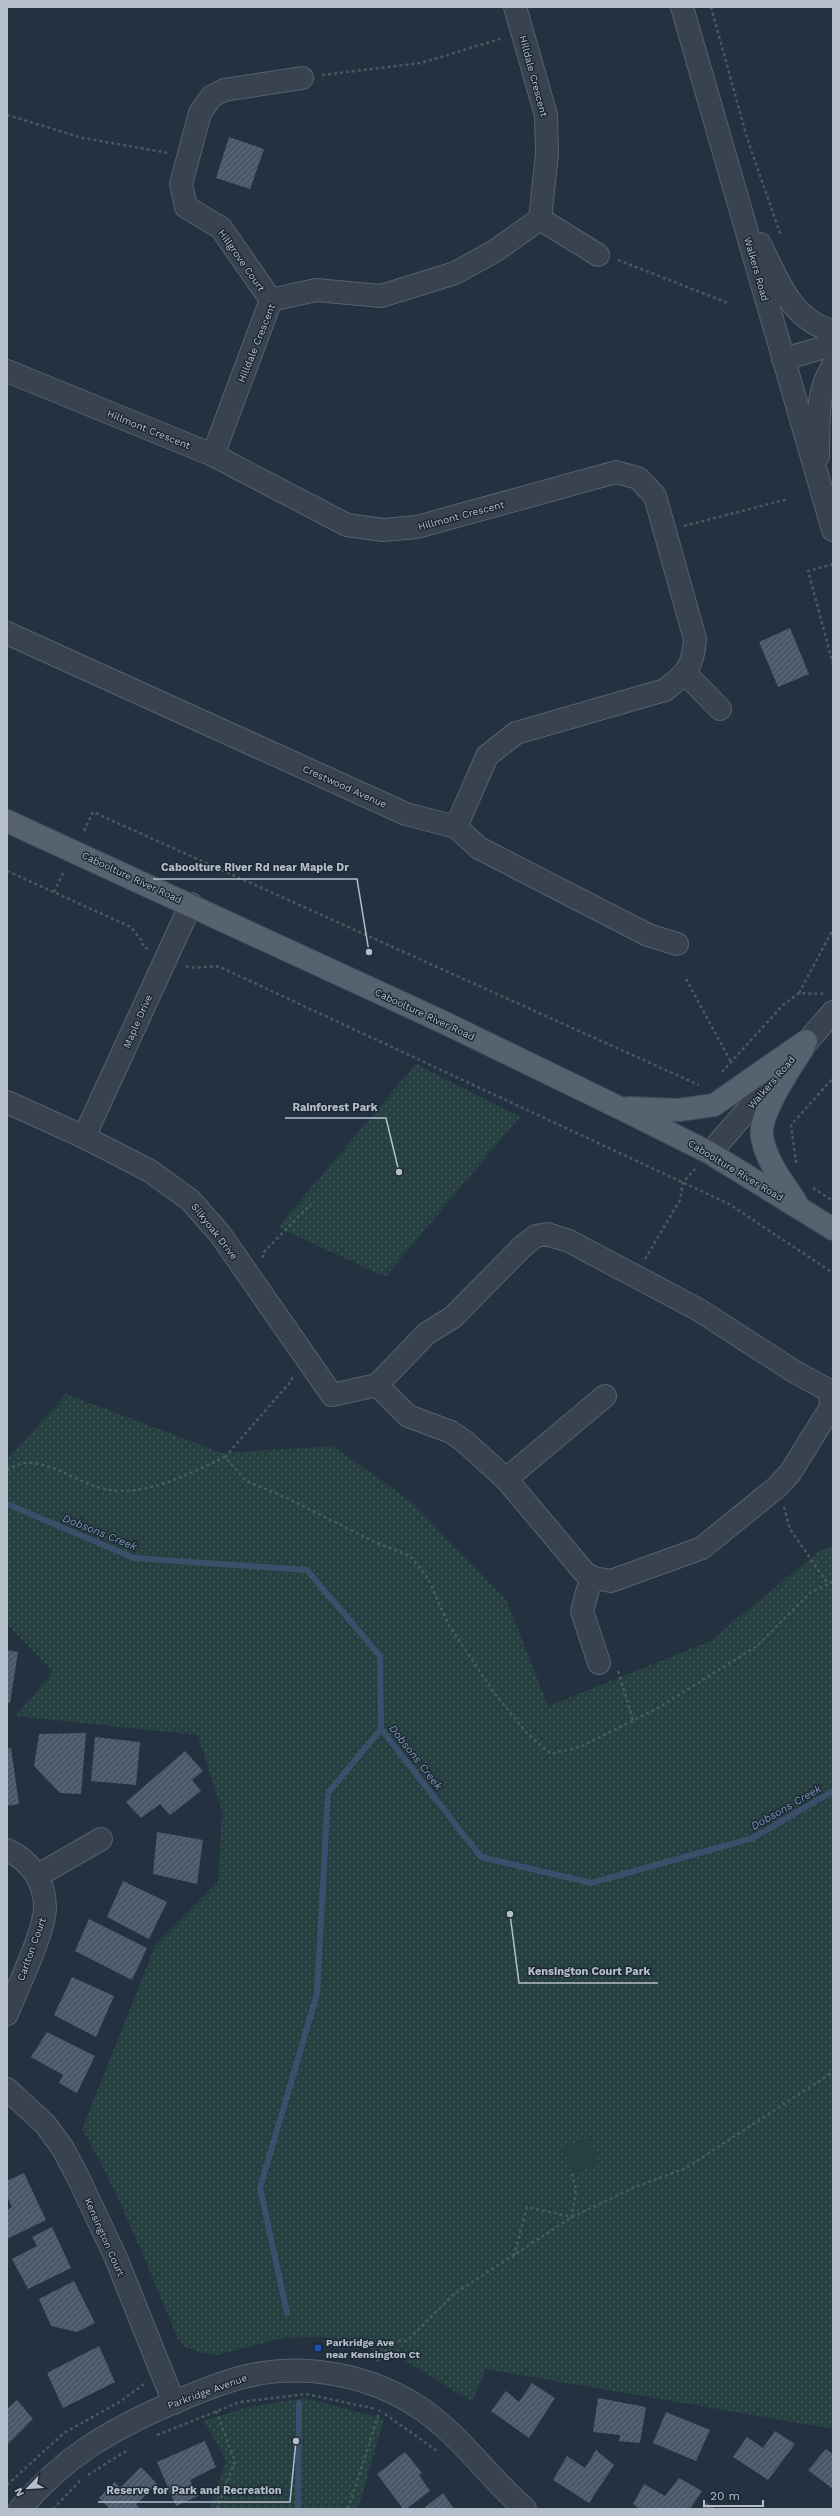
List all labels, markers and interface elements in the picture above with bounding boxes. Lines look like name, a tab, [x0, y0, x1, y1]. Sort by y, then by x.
street label: Hilldale Crescent	[517, 34, 550, 119]
street label: Hillgrove Court	[216, 227, 267, 294]
street label: Walkers Road	[742, 236, 771, 302]
street label: Hilldale Crescent	[236, 302, 278, 384]
street label: Hillmont Crescent	[106, 408, 193, 452]
street label: Hillmont Crescent	[417, 498, 506, 532]
street label: Crestwood Avenue	[301, 763, 389, 810]
street label: Caboolture River Road	[80, 849, 184, 905]
callout: Caboolture River Rd near Maple Dr	[153, 856, 357, 879]
text: Caboolture River Rd near Maple Dr	[161, 861, 349, 874]
street label: Caboolture River Road	[373, 986, 477, 1042]
street label: Maple Drive	[121, 992, 154, 1050]
street label: Walkers Road	[746, 1054, 797, 1111]
callout: Rainforest Park	[285, 1095, 386, 1118]
text: Rainforest Park	[292, 1101, 378, 1114]
street label: Caboolture River Road	[686, 1138, 785, 1203]
street label: Silkyoak Drive	[189, 1201, 240, 1262]
water label: Dobsons Creek	[61, 1512, 140, 1554]
water label: Dobsons Creek	[386, 1722, 446, 1793]
water label: Dobsons Creek	[749, 1782, 825, 1833]
street label: Carlton Court	[15, 1915, 48, 1982]
callout: Kensington Court Park	[519, 1960, 658, 1983]
text: Kensington Court Park	[528, 1965, 650, 1978]
street label: Kensington Court	[82, 2196, 127, 2279]
place label: Parkridge Ave near Kensington Ct	[326, 2337, 421, 2360]
marker: Parkridge Ave near Kensington Ct	[313, 2343, 323, 2353]
street label: Parkridge Avenue	[166, 2372, 249, 2411]
north arrow	[8, 2468, 48, 2508]
callout: Reserve for Park and Recreation	[98, 2479, 290, 2502]
scale bar	[704, 2482, 763, 2508]
text: Reserve for Park and Recreation	[106, 2484, 282, 2497]
text: N	[12, 2486, 27, 2498]
text: 20 m	[710, 2489, 740, 2503]

